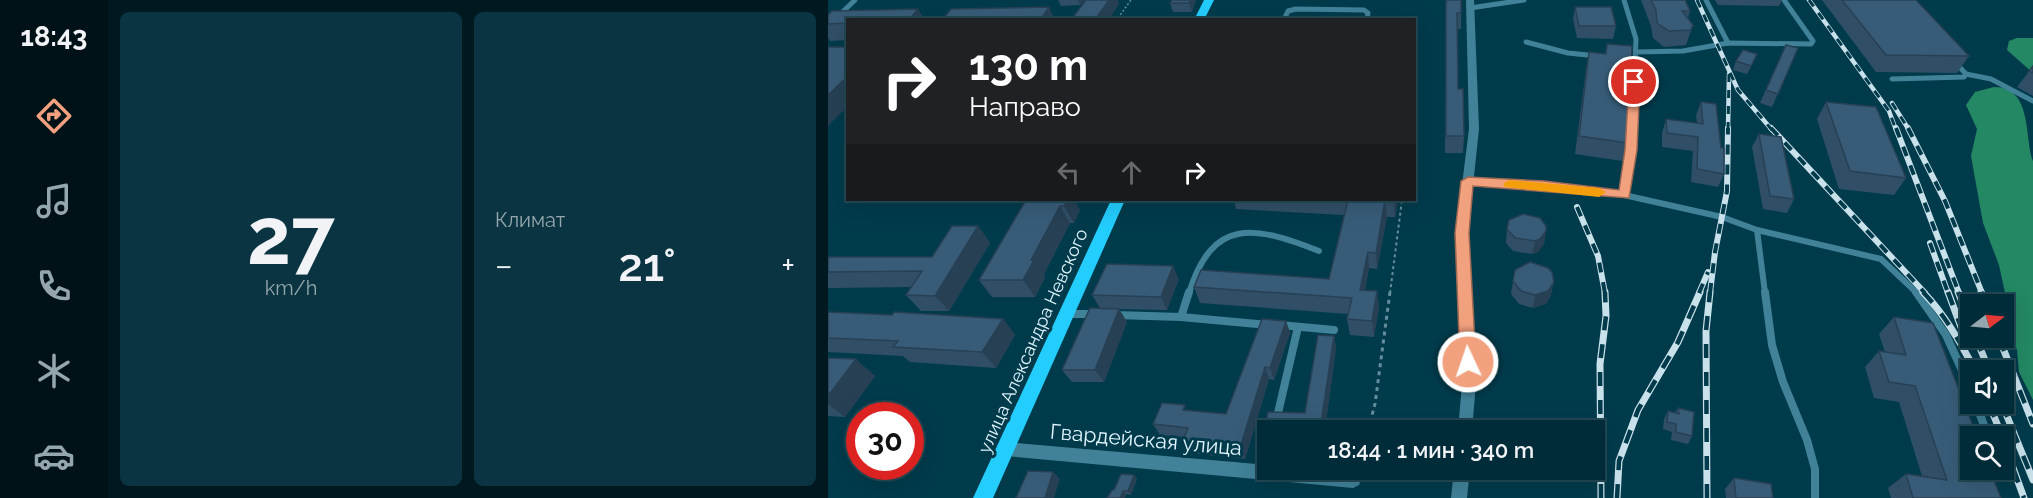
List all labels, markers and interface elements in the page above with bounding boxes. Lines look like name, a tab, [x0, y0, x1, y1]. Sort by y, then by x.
text: 18:43	[21, 21, 87, 52]
text: 130 m	[969, 41, 1088, 90]
icon: right	[870, 42, 948, 120]
pin	[1608, 56, 1659, 107]
icon: arrive	[1617, 65, 1650, 98]
text: Направо	[969, 91, 1081, 122]
icon: directions	[33, 95, 75, 137]
icon: left	[1052, 156, 1085, 189]
icon: ahead	[1115, 156, 1148, 189]
icon: right	[1178, 156, 1211, 189]
icon: music	[33, 180, 75, 222]
text: 27	[247, 191, 335, 282]
text: Климат	[495, 208, 565, 232]
street label: улица Александра Невского	[973, 225, 1092, 456]
text: 21°	[618, 239, 676, 292]
text: −	[495, 246, 513, 285]
text: +	[781, 246, 795, 285]
icon: phone	[33, 265, 75, 307]
text: km/h	[265, 276, 317, 300]
north arrow	[1960, 294, 2014, 348]
map controls	[1960, 294, 2014, 480]
position arrow	[1436, 330, 1500, 394]
icon: climate	[33, 350, 75, 392]
button: sound	[1960, 360, 2014, 414]
speed limit sign: 30	[846, 402, 924, 480]
street label: Гвардейская улица	[1049, 419, 1243, 460]
button: search	[1960, 426, 2014, 480]
icon: car	[33, 435, 75, 477]
text: 18:44 · 1 мин · 340 m	[1328, 437, 1534, 463]

